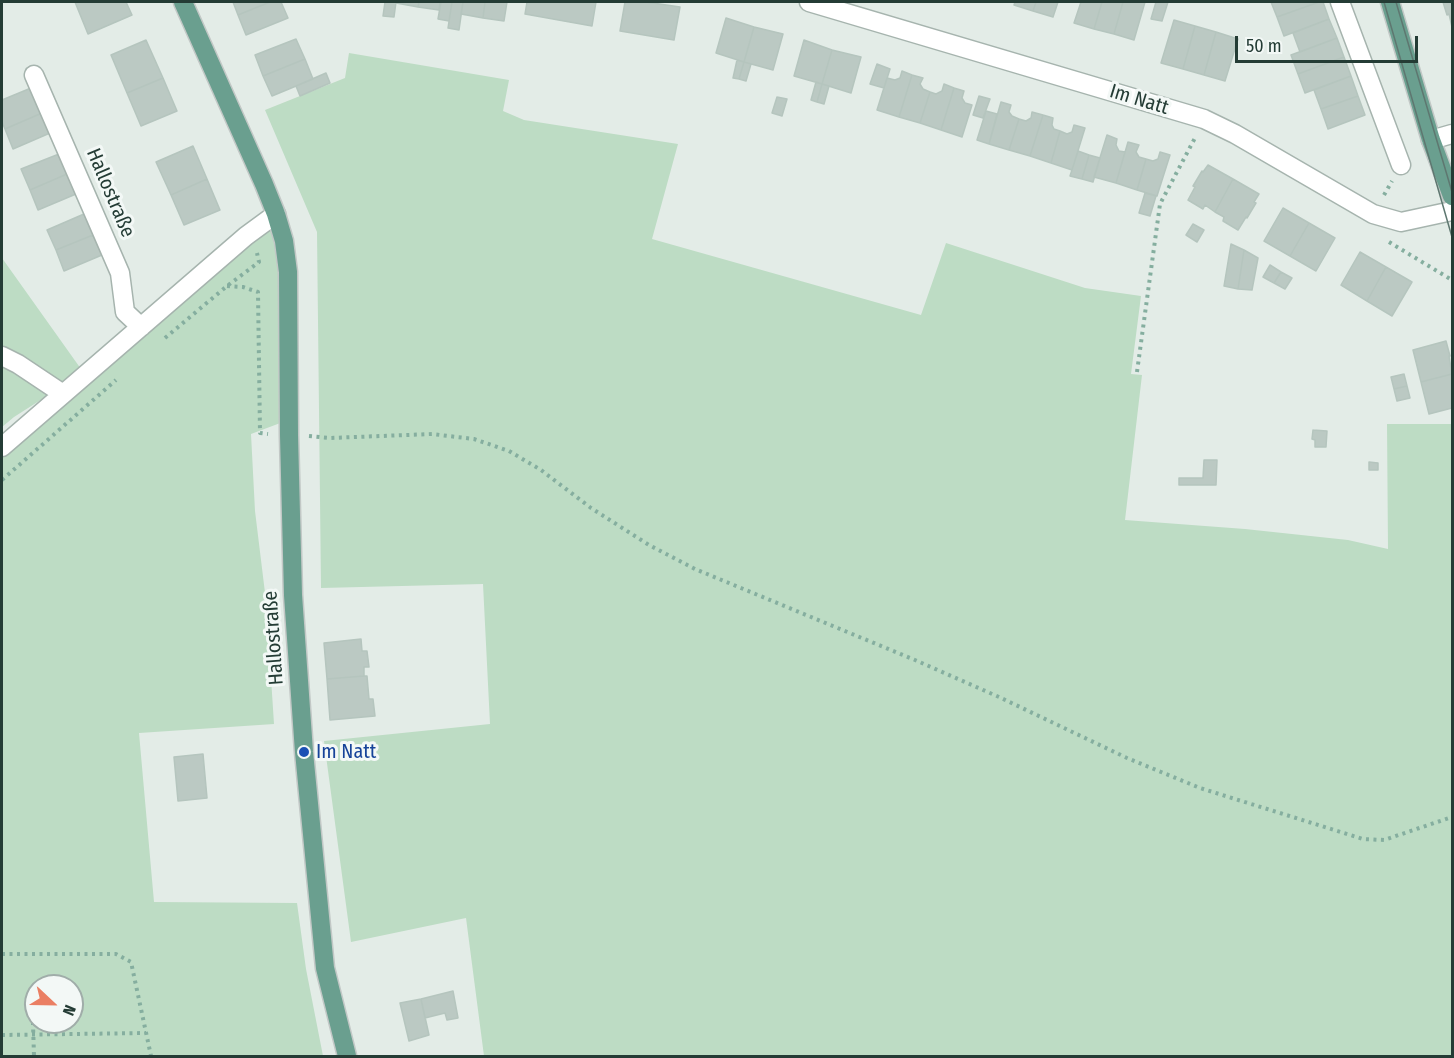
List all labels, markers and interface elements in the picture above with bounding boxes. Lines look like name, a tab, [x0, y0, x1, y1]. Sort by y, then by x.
scale bar	[1238, 24, 1421, 62]
text: 50 m	[1246, 35, 1282, 57]
street label: Im Natt	[1107, 80, 1171, 120]
street label: Hallostraße	[80, 145, 140, 241]
street label: Hallostraße	[259, 590, 289, 686]
place label: Im Natt	[316, 740, 376, 764]
marker: Im Natt	[297, 745, 311, 759]
north arrow	[24, 974, 84, 1034]
text: N	[59, 1002, 80, 1018]

